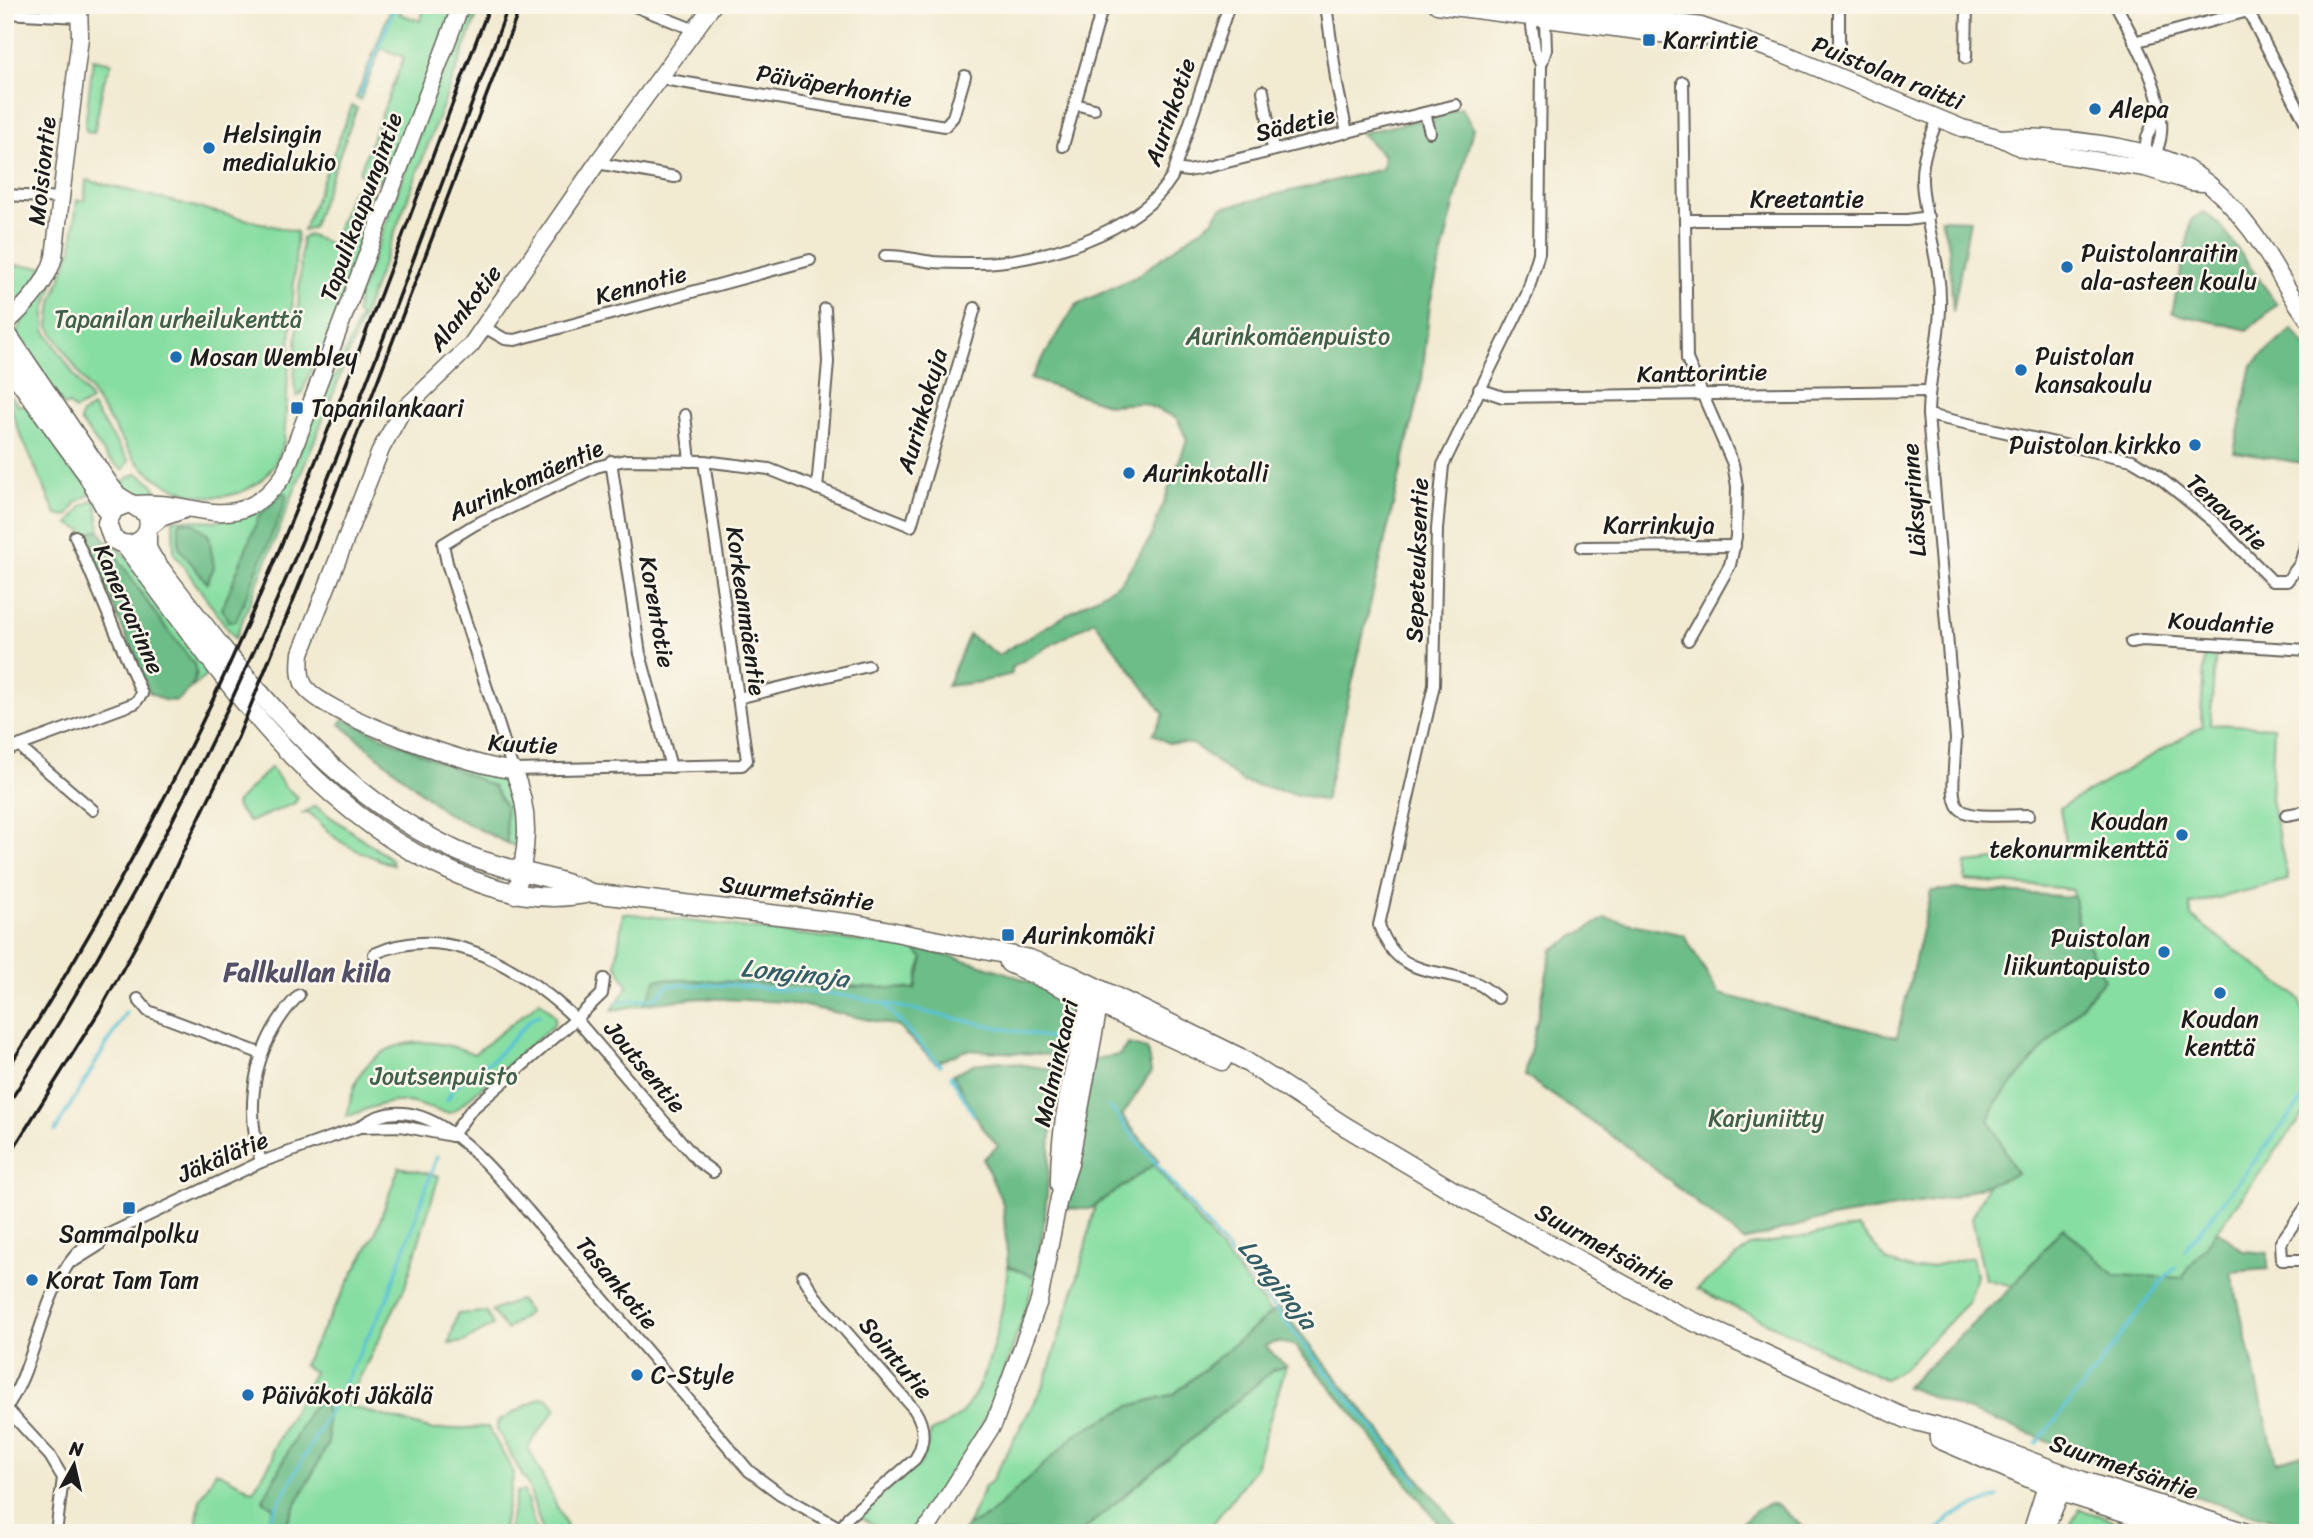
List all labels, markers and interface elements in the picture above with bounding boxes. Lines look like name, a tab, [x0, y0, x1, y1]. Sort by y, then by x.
place label: Karrintie	[1663, 19, 1758, 61]
street label: Puistolan raitti	[1806, 23, 1972, 123]
marker: Karrintie	[1641, 32, 1657, 48]
street label: Päiväperhontie	[753, 52, 915, 120]
street label: Aurinkotie	[1132, 52, 1208, 173]
place label: Alepa	[2108, 88, 2170, 130]
street label: Sädetie	[1251, 94, 1340, 154]
marker: Alepa	[2087, 101, 2103, 117]
street label: Tapulikaupungintie	[307, 106, 415, 308]
place label: Helsingin medialukio	[223, 113, 336, 183]
street label: Moisiontie	[15, 114, 69, 227]
marker: Helsingin medialukio	[201, 140, 217, 156]
street label: Kreetantie	[1750, 178, 1864, 220]
place label: Puistolanraitin ala-asteen koulu	[2081, 232, 2257, 302]
street label: Kennotie	[590, 253, 692, 317]
street label: Alankotie	[416, 255, 513, 362]
marker: Puistolanraitin ala-asteen koulu	[2059, 259, 2075, 275]
park label: Tapanilan urheilukenttä	[54, 298, 303, 340]
park label: Aurinkomäenpuisto	[1185, 315, 1390, 357]
place label: Puistolan kansakoulu	[2035, 335, 2152, 405]
place label: Mosan Wembley	[190, 336, 358, 378]
street label: Aurinkokuja	[884, 343, 960, 479]
marker: Mosan Wembley	[168, 349, 184, 365]
street label: Kanttorintie	[1636, 351, 1768, 395]
marker: Puistolan kansakoulu	[2013, 362, 2029, 378]
place label: Tapanilankaari	[311, 387, 465, 429]
marker: Tapanilankaari	[289, 400, 305, 416]
place label: Puistolan kirkko	[2009, 424, 2181, 466]
street label: Aurinkomäentie	[441, 427, 611, 533]
marker: Puistolan kirkko	[2187, 437, 2203, 453]
street label: Läksyrinne	[1889, 442, 1939, 558]
place label: Aurinkotalli	[1142, 452, 1270, 494]
street label: Tenavatie	[2176, 462, 2278, 562]
marker: Aurinkotalli	[1121, 465, 1137, 481]
street label: Sepeteuksentie	[1393, 477, 1441, 643]
street label: Karrinkuja	[1603, 504, 1715, 546]
street label: Korkeanmäentie	[713, 524, 779, 699]
street label: Kanervarinne	[81, 537, 177, 681]
street label: Korentotie	[627, 553, 687, 671]
street label: Koudantie	[2167, 599, 2275, 647]
street label: Kuutie	[487, 721, 559, 767]
place label: Koudan tekonurmikenttä	[1990, 800, 2169, 870]
marker: Koudan tekonurmikenttä	[2174, 827, 2190, 843]
street label: Suurmetsäntie	[718, 863, 876, 923]
place label: Aurinkomäki	[1021, 914, 1156, 956]
place label: Puistolan liikuntapuisto	[2004, 917, 2150, 987]
marker: Aurinkomäki	[1000, 927, 1016, 943]
water label: Longinoja	[739, 944, 853, 1002]
marker: Puistolan liikuntapuisto	[2156, 944, 2172, 960]
district label: Fallkullan kiila	[222, 949, 392, 995]
marker: Koudan kenttä	[2212, 985, 2228, 1001]
street label: Malminkaari	[1021, 994, 1091, 1131]
place label: Koudan kenttä	[2181, 998, 2259, 1068]
street label: Joutsentie	[592, 1010, 697, 1123]
park label: Joutsenpuisto	[369, 1055, 518, 1097]
park label: Karjuniitty	[1708, 1097, 1824, 1139]
street label: Jäkälätie	[170, 1119, 275, 1195]
street label: Suurmetsäntie	[1527, 1191, 1683, 1303]
marker: Sammalpolku	[121, 1200, 137, 1216]
place label: Sammalpolku	[59, 1213, 199, 1255]
street label: Tasankotie	[564, 1226, 670, 1340]
water label: Longinoja	[1226, 1228, 1331, 1342]
place label: Korat Tam Tam	[46, 1259, 199, 1301]
marker: Korat Tam Tam	[24, 1272, 40, 1288]
street label: Sointutie	[848, 1307, 944, 1409]
place label: C-Style	[651, 1354, 734, 1396]
marker: C-Style	[629, 1367, 645, 1383]
place label: Päiväkoti Jäkälä	[262, 1374, 434, 1416]
marker: Päiväkoti Jäkälä	[240, 1387, 256, 1403]
street label: Suurmetsäntie	[2044, 1422, 2204, 1512]
north arrow	[38, 1430, 108, 1500]
text: N	[66, 1431, 86, 1466]

